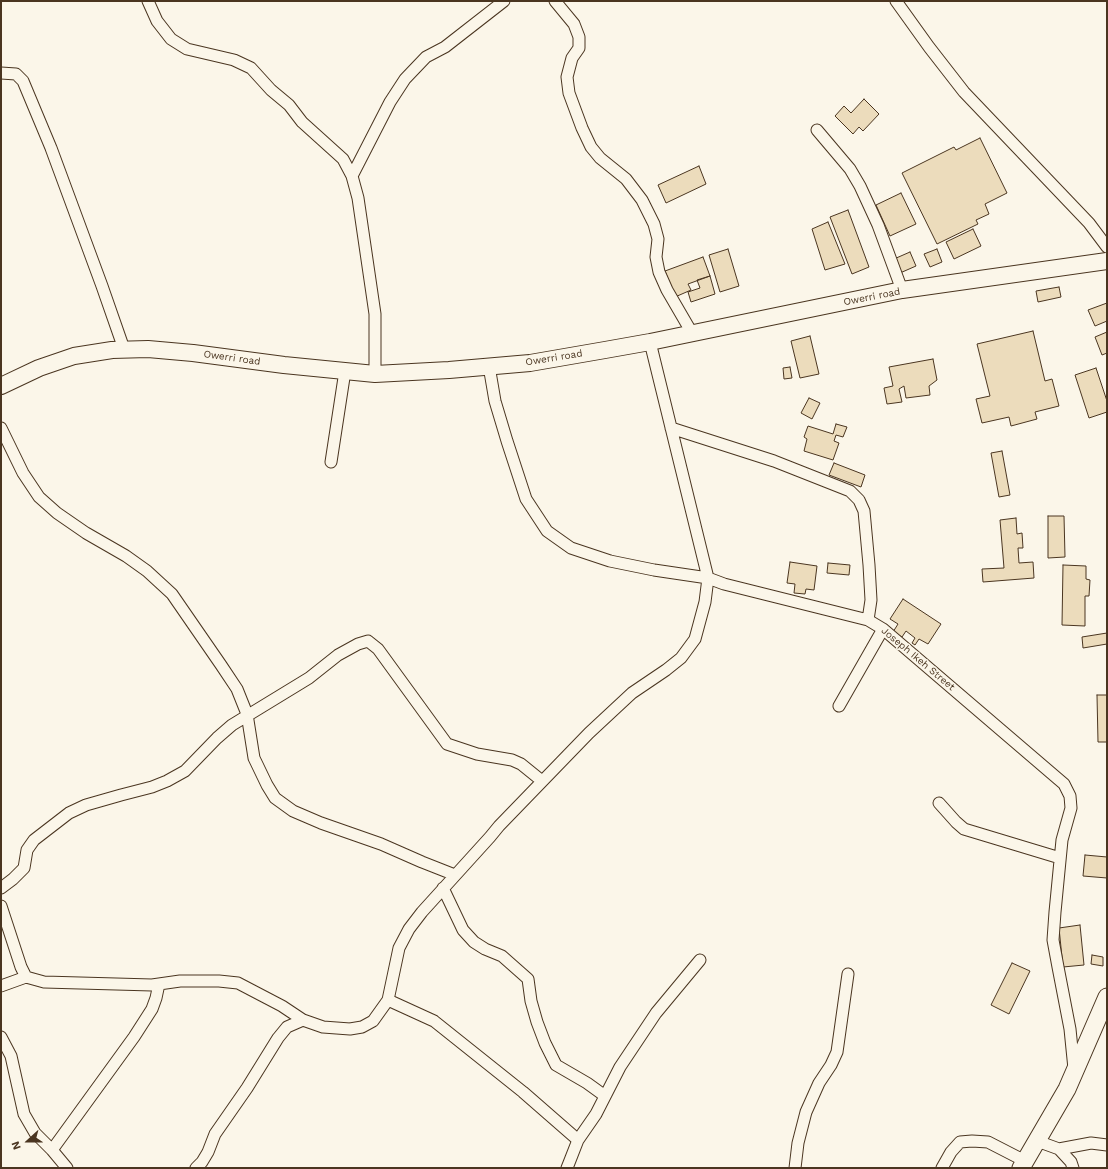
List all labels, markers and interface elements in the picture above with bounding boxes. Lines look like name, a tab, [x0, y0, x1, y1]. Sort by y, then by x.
street label: Owerri road	[843, 286, 901, 308]
street label: Owerri road	[203, 348, 261, 368]
street label: Owerri road	[525, 348, 583, 368]
street label: Joseph Ikeh Street	[879, 625, 957, 693]
north arrow	[8, 1121, 48, 1161]
text: N	[9, 1139, 24, 1152]

